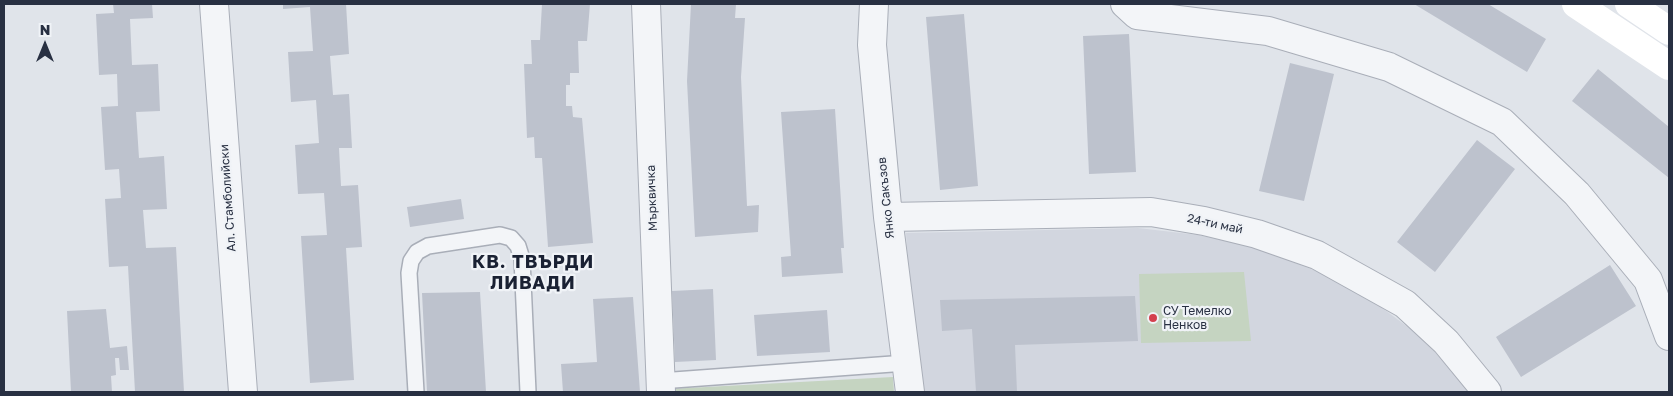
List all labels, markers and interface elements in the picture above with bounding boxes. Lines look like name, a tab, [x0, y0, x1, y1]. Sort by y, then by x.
north arrow	[20, 20, 70, 70]
text: N	[40, 21, 50, 38]
street label: Ал. Стамболийски	[217, 144, 239, 252]
street label: Янко Сакъзов	[875, 157, 897, 239]
street label: Мърквичка	[644, 165, 660, 231]
street label: 24-ти май	[1186, 211, 1244, 237]
district label: КВ. ТВЪРДИ ЛИВАДИ	[471, 251, 595, 294]
place label: СУ Темелко Ненков	[1163, 304, 1232, 332]
marker: СУ Темелко Ненков	[1147, 312, 1159, 324]

